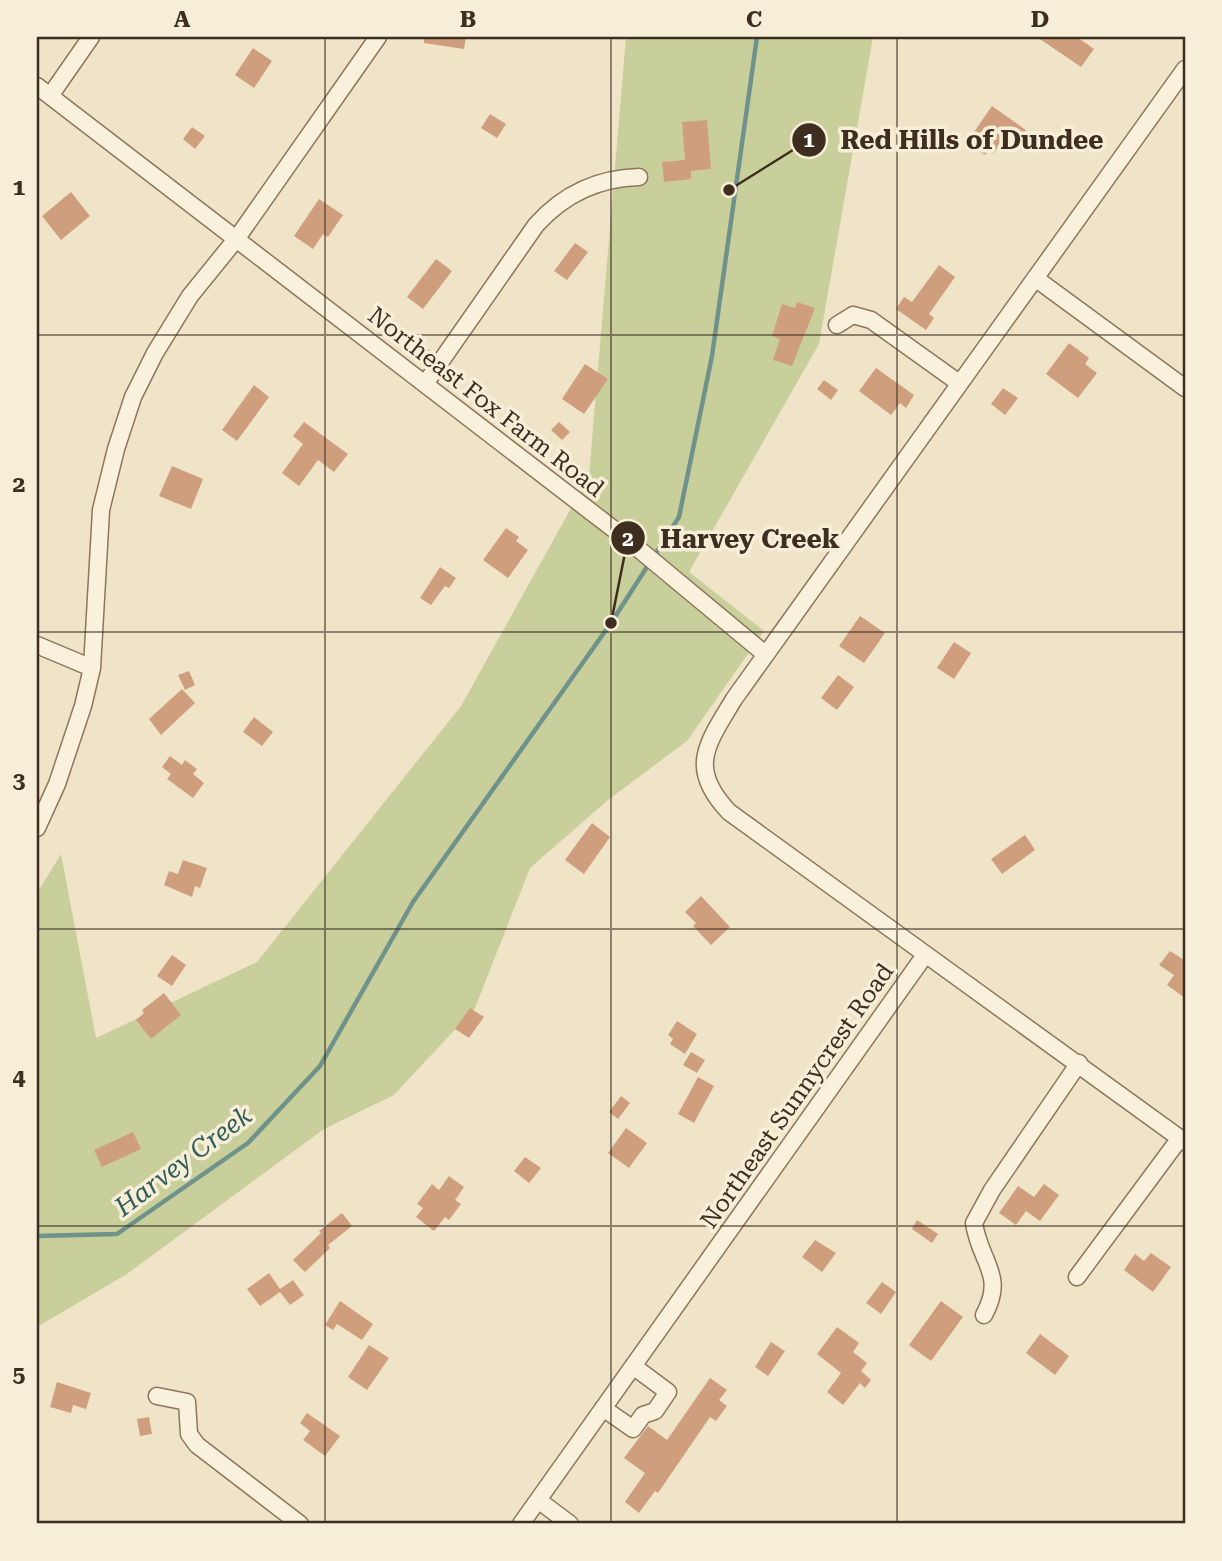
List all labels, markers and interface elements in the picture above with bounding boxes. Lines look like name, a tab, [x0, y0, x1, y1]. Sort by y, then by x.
text: A	[174, 6, 191, 33]
text: B	[460, 6, 476, 33]
text: C	[746, 6, 762, 33]
text: D	[1031, 6, 1049, 33]
callout: Red Hills of Dundee	[792, 117, 1118, 164]
text: Red Hills of Dundee	[840, 125, 1104, 155]
text: 1	[803, 128, 815, 152]
text: 1	[13, 174, 26, 201]
street label: Northeast Fox Farm Road	[363, 301, 609, 503]
text: 2	[13, 471, 25, 498]
callout: Harvey Creek	[611, 515, 853, 562]
text: Harvey Creek	[660, 524, 840, 554]
text: 2	[622, 527, 634, 551]
text: 3	[13, 767, 26, 794]
street label: Northeast Sunnycrest Road	[695, 958, 899, 1234]
text: 4	[13, 1064, 26, 1091]
water label: Harvey Creek	[108, 1099, 258, 1223]
text: 5	[13, 1361, 26, 1388]

